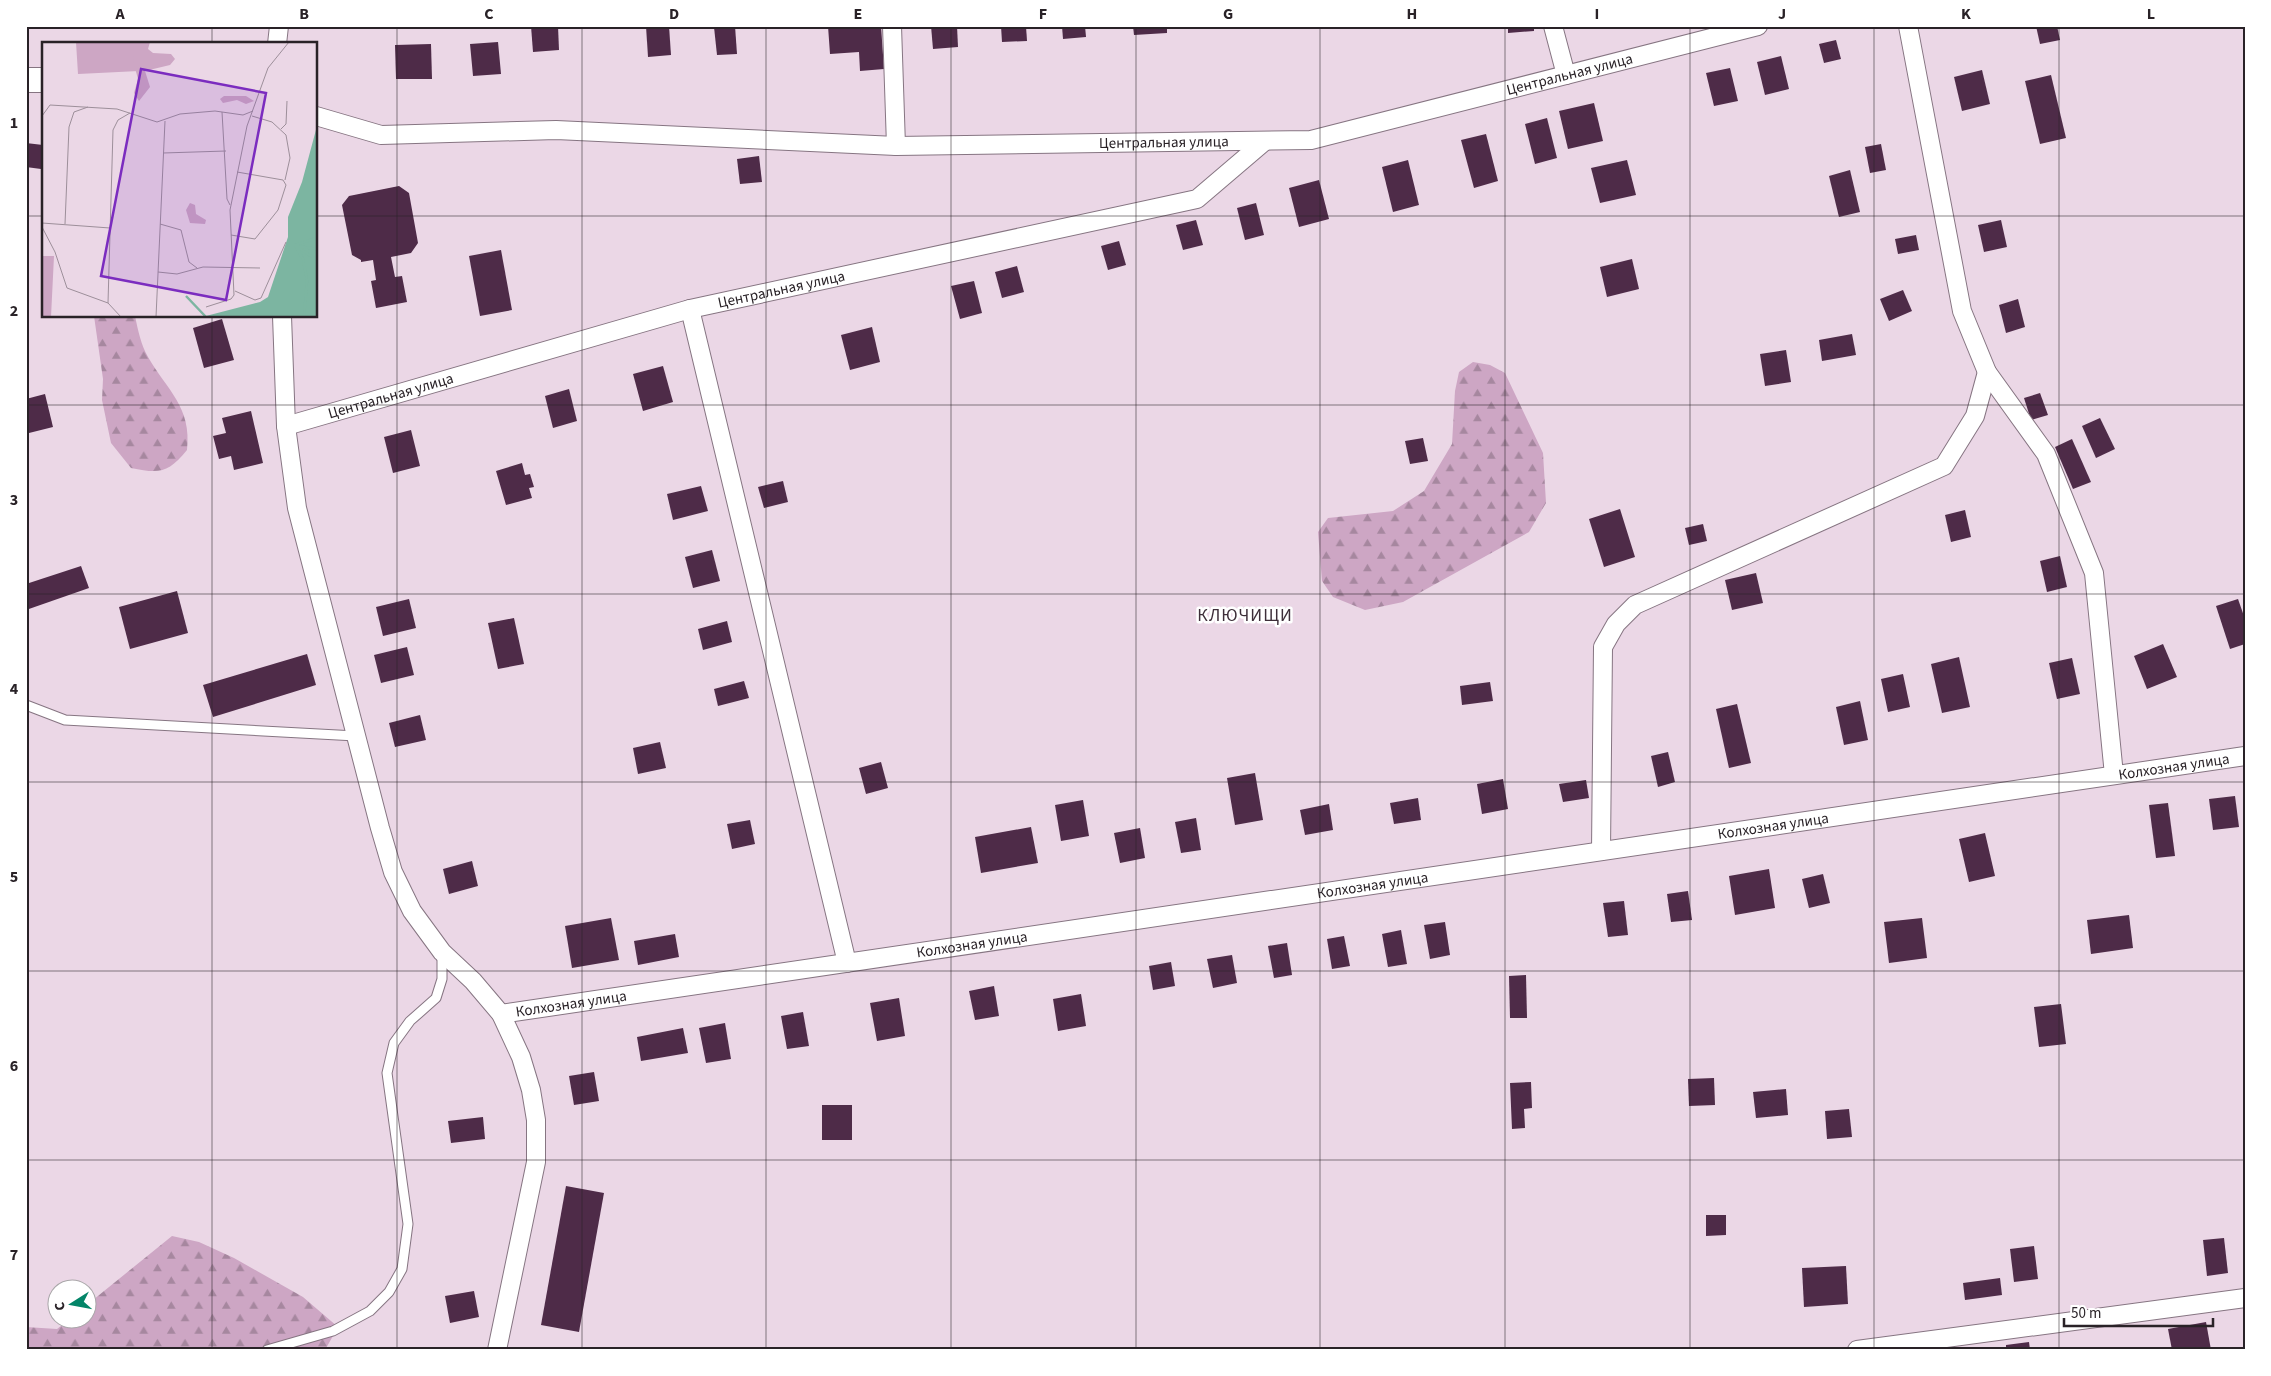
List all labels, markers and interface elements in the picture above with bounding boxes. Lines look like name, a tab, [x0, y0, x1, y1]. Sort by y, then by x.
text: A	[114, 3, 125, 25]
text: B	[299, 3, 309, 25]
text: C	[484, 3, 494, 25]
text: D	[669, 3, 679, 25]
text: E	[854, 3, 862, 25]
text: F	[1039, 3, 1047, 25]
text: G	[1223, 3, 1233, 25]
text: H	[1407, 3, 1417, 25]
text: I	[1595, 3, 1599, 25]
text: J	[1778, 3, 1786, 25]
text: K	[1961, 3, 1971, 25]
text: L	[2147, 3, 2155, 25]
inset map	[42, 42, 318, 318]
street label: Центральная улица	[1504, 48, 1635, 100]
text: 1	[10, 112, 18, 134]
street label: Центральная улица	[1099, 131, 1229, 154]
street label: Центральная улица	[716, 265, 847, 313]
text: 2	[10, 300, 18, 322]
street label: Центральная улица	[325, 368, 456, 424]
text: 3	[10, 489, 18, 511]
district label: КЛЮЧИЩИ	[1197, 603, 1293, 628]
text: 4	[10, 678, 19, 700]
street label: Колхозная улица	[2117, 748, 2231, 785]
street label: Колхозная улица	[1716, 807, 1830, 844]
text: 5	[10, 866, 18, 888]
street label: Колхозная улица	[1316, 866, 1429, 904]
street label: Колхозная улица	[915, 926, 1029, 963]
street label: Колхозная улица	[514, 985, 628, 1022]
text: 6	[10, 1055, 18, 1077]
text: 7	[10, 1244, 18, 1266]
north arrow	[48, 1278, 98, 1328]
scale bar	[2064, 1296, 2212, 1328]
text: С	[50, 1300, 71, 1312]
text: 50 m	[2071, 1303, 2101, 1324]

